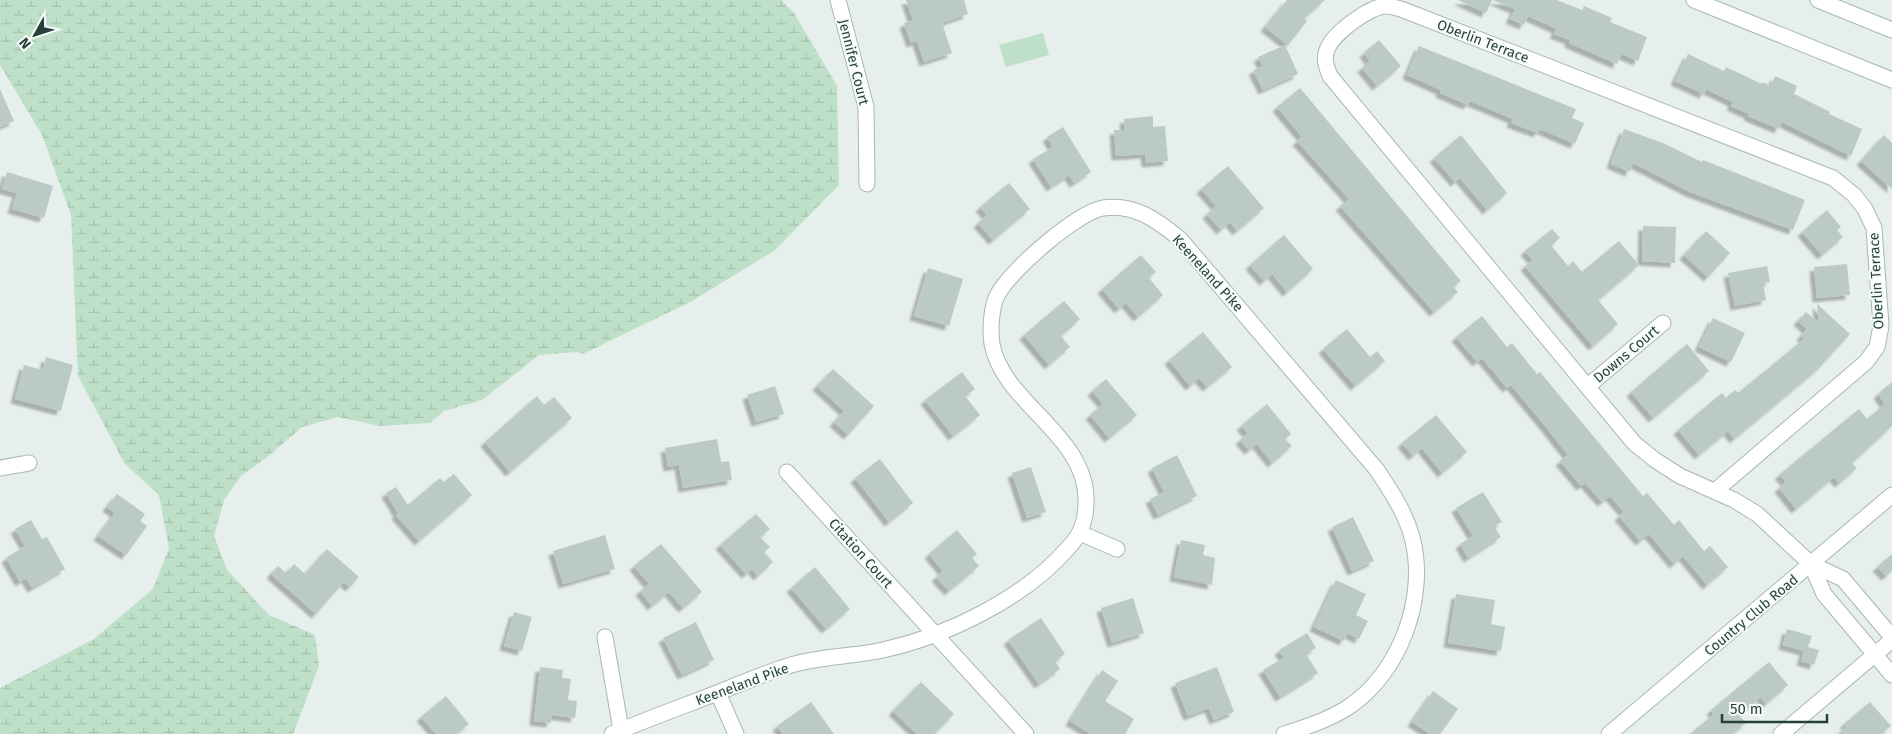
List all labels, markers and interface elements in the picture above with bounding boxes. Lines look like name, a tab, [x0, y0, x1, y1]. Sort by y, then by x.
north arrow	[10, 10, 60, 60]
street label: Oberlin Terrace	[1434, 16, 1531, 67]
street label: Jennifer Court	[835, 17, 873, 108]
text: N	[16, 34, 35, 52]
street label: Keeneland Pike	[1169, 231, 1247, 315]
street label: Oberlin Terrace	[1865, 232, 1888, 330]
street label: Downs Court	[1590, 322, 1663, 387]
street label: Citation Court	[825, 515, 897, 592]
street label: Country Club Road	[1701, 571, 1802, 660]
street label: Keeneland Pike	[693, 660, 791, 709]
scale bar	[1722, 692, 1827, 724]
text: 50 m	[1730, 700, 1763, 718]

